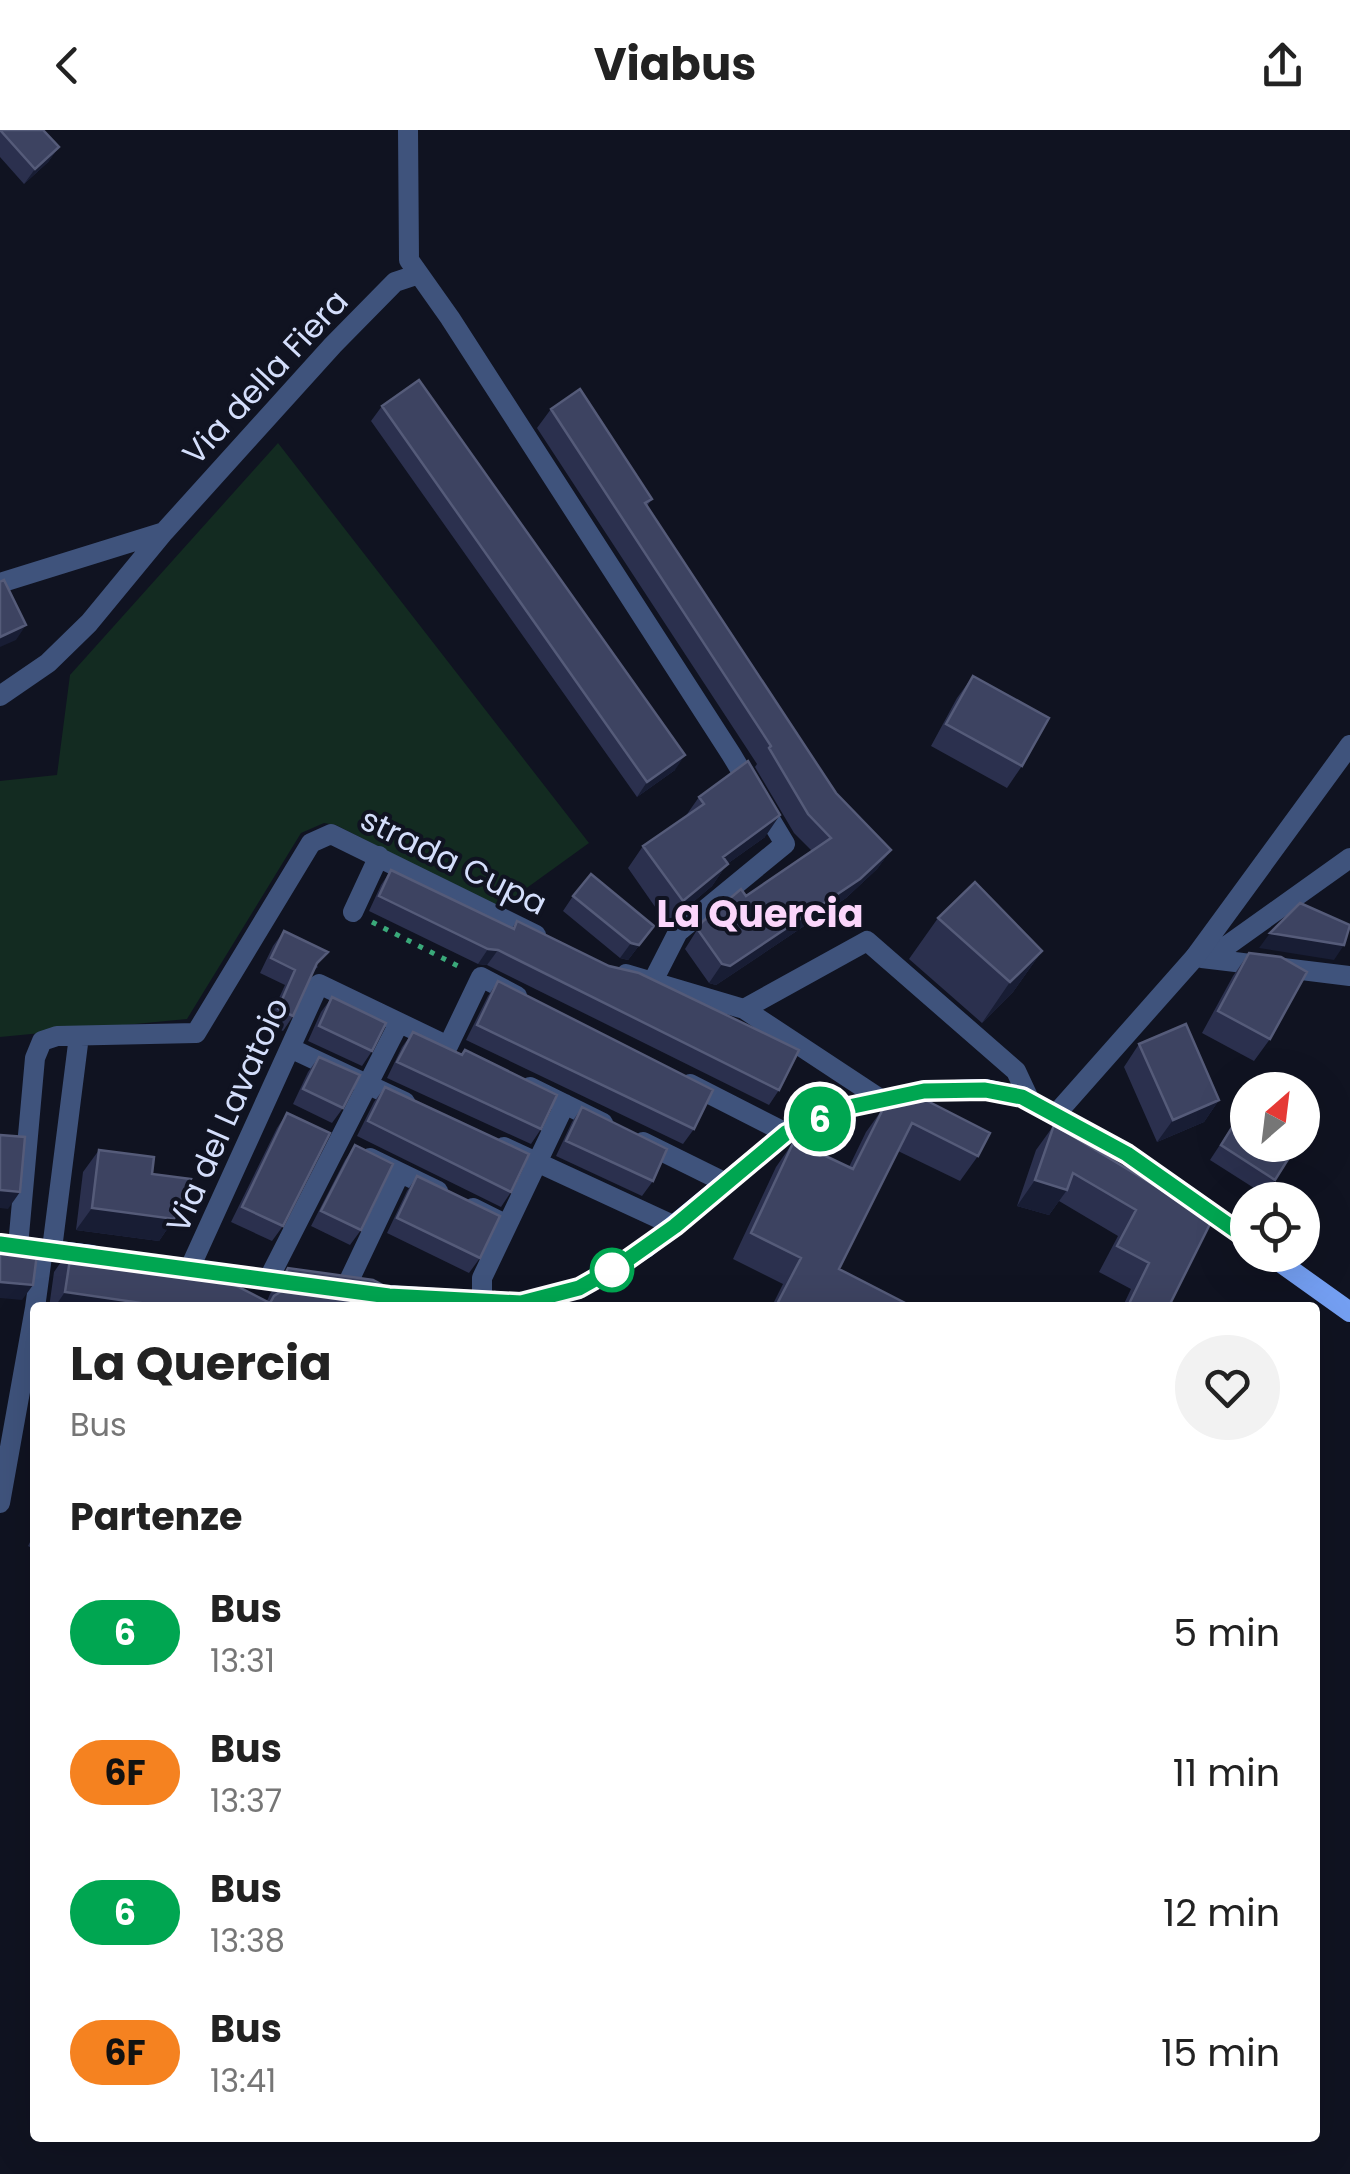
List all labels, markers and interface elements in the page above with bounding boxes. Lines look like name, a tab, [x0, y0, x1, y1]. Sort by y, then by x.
text: Viabus	[594, 33, 756, 96]
icon: back	[40, 38, 95, 93]
icon: share	[1255, 38, 1310, 93]
street label: Via della Fiera	[172, 280, 358, 474]
street label: strada Cupa	[353, 796, 555, 926]
district label: La Quercia	[656, 887, 864, 940]
street label: Via del Lavatoio	[155, 990, 299, 1240]
north arrow	[1230, 1072, 1320, 1162]
map controls	[1230, 1072, 1320, 1272]
line badge: 6	[788, 1086, 852, 1152]
text: 6	[809, 1095, 831, 1144]
button: locate	[1230, 1182, 1320, 1272]
unlabelled marker	[591, 1249, 633, 1291]
text: La Quercia	[70, 1330, 332, 1397]
button: heart	[1175, 1335, 1280, 1440]
text: Bus	[70, 1402, 127, 1447]
text: Partenze	[70, 1490, 242, 1543]
text: Bus	[210, 1582, 282, 1635]
text: 5 min	[1173, 1606, 1280, 1659]
text: 6	[114, 1608, 136, 1657]
text: 13:31	[210, 1638, 275, 1683]
text: Bus	[210, 1722, 282, 1775]
text: 11 min	[1173, 1746, 1280, 1799]
text: 6F	[104, 1748, 146, 1797]
text: 13:37	[210, 1778, 282, 1823]
text: Bus	[210, 1862, 282, 1915]
text: 12 min	[1163, 1886, 1280, 1939]
text: 6	[114, 1888, 136, 1937]
text: 13:38	[210, 1918, 285, 1963]
text: Bus	[210, 2002, 282, 2055]
text: 15 min	[1161, 2026, 1280, 2079]
text: 6F	[104, 2028, 146, 2077]
text: 13:41	[210, 2058, 276, 2103]

